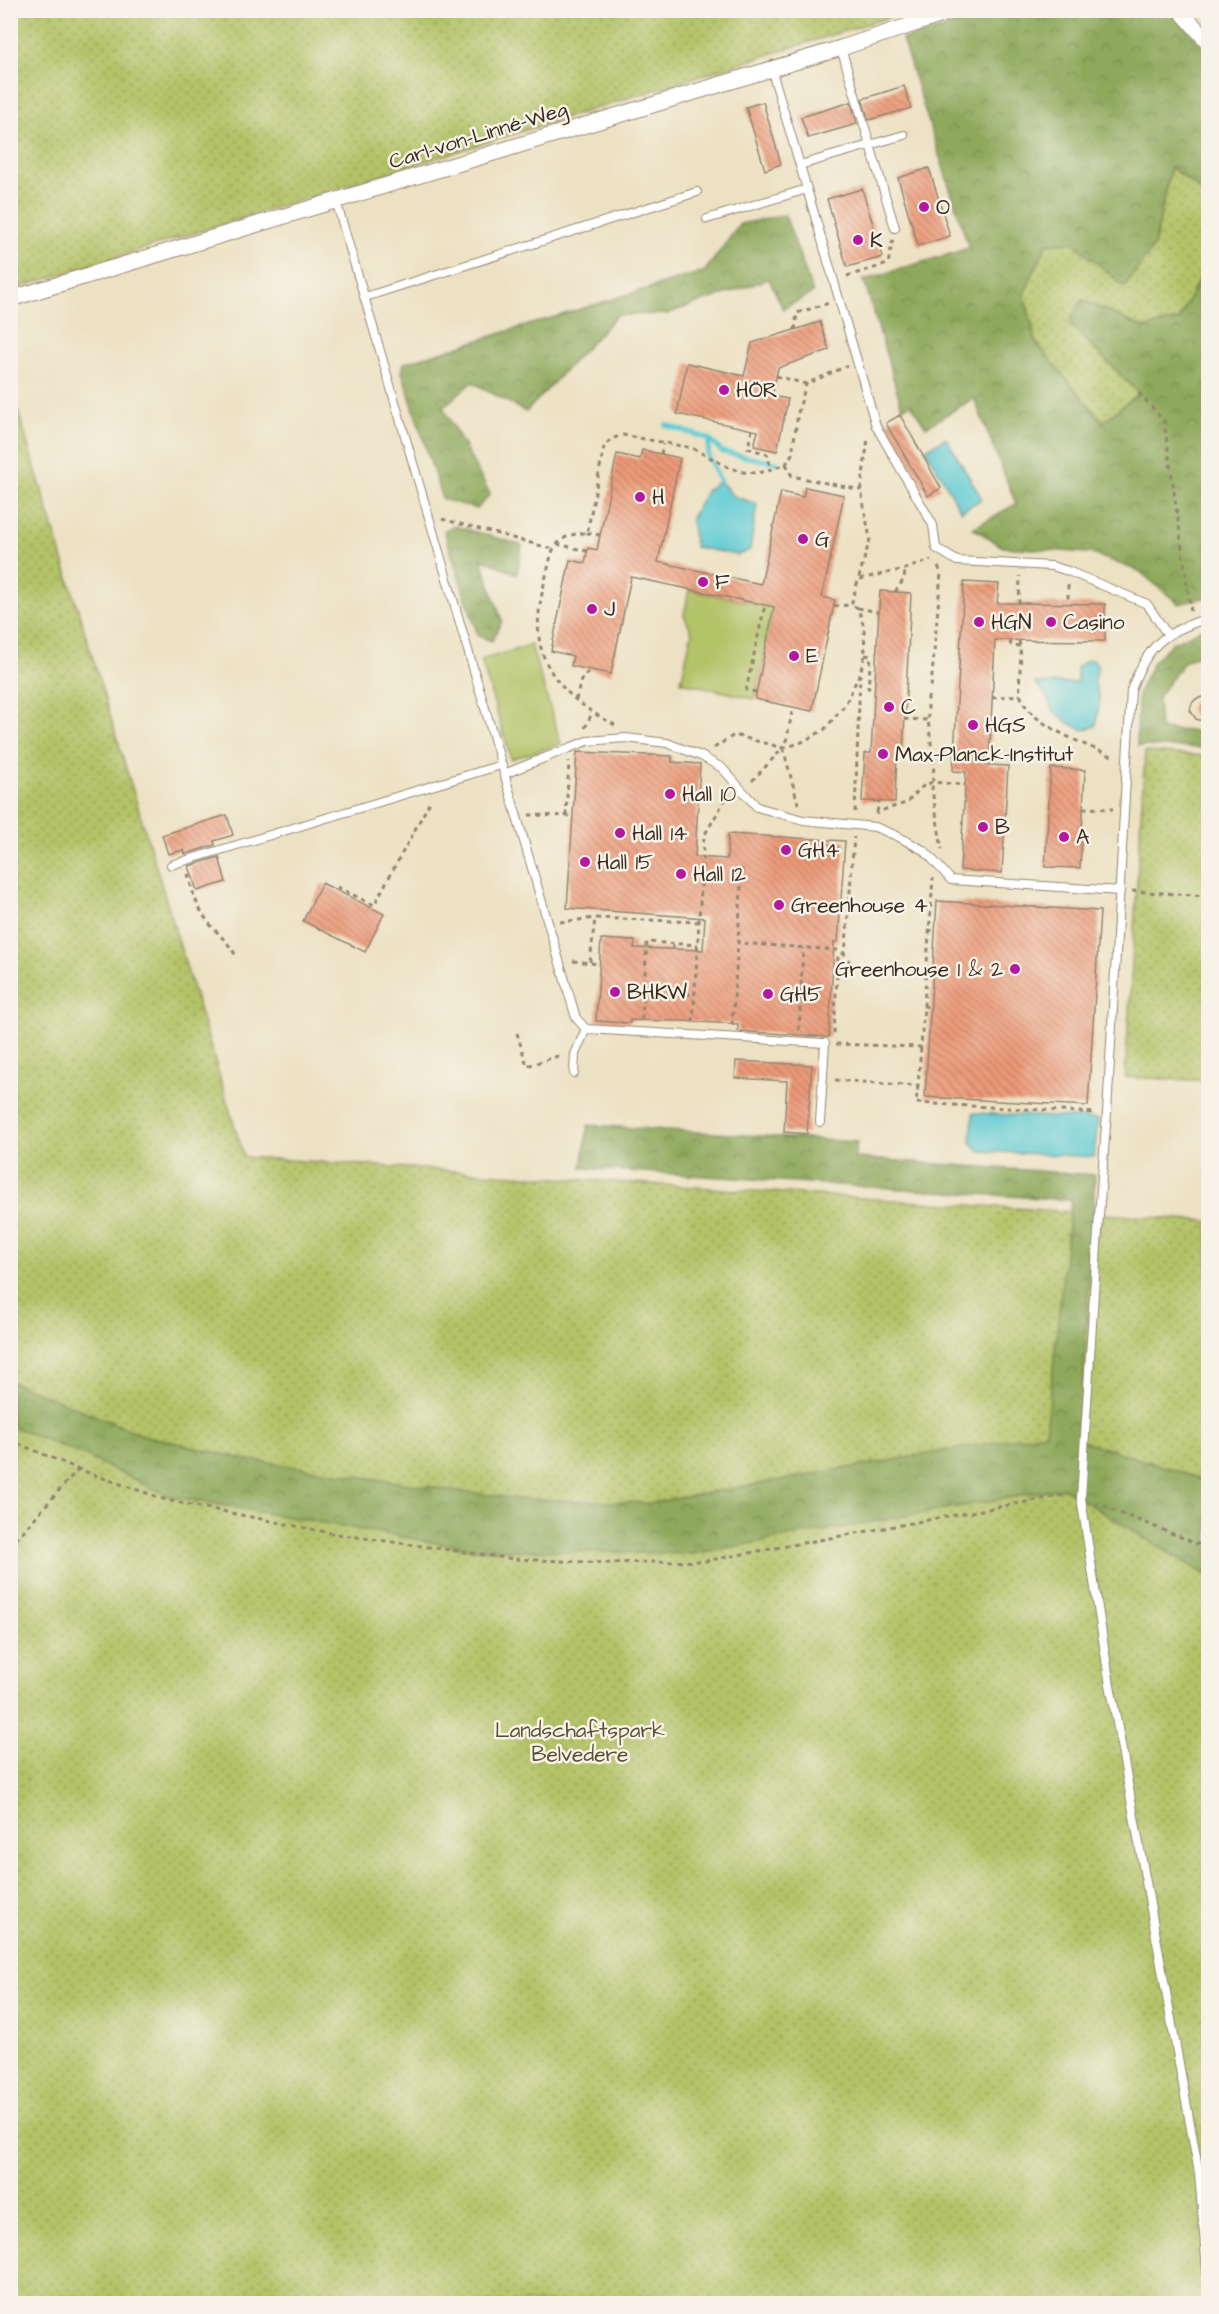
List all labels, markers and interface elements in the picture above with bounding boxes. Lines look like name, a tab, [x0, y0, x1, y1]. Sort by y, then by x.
street label: Carl-von-Linné-Weg	[385, 94, 572, 178]
place label: O	[936, 193, 950, 222]
marker: O	[917, 200, 931, 214]
place label: K	[870, 226, 883, 255]
marker: K	[851, 233, 865, 247]
place label: HÖR	[736, 376, 778, 405]
marker: HÖR	[717, 383, 731, 397]
place label: H	[652, 483, 665, 512]
marker: H	[633, 490, 647, 504]
place label: G	[815, 525, 830, 554]
marker: G	[796, 532, 810, 546]
place label: F	[715, 568, 730, 597]
marker: F	[696, 575, 710, 589]
place label: J	[604, 595, 615, 624]
marker: J	[585, 602, 599, 616]
place label: HGN	[991, 608, 1031, 637]
place label: Casino	[1063, 608, 1125, 637]
marker: HGN	[972, 615, 986, 629]
marker: Casino	[1044, 615, 1058, 629]
place label: E	[806, 642, 819, 671]
marker: E	[787, 649, 801, 663]
place label: C	[901, 693, 916, 722]
marker: C	[882, 700, 896, 714]
place label: HGS	[985, 711, 1026, 740]
marker: HGS	[966, 718, 980, 732]
place label: Max-Planck-Institut	[895, 740, 1074, 769]
marker: Max-Planck-Institut	[876, 747, 890, 761]
place label: Hall 10	[682, 780, 736, 809]
marker: Hall 10	[663, 787, 677, 801]
place label: B	[995, 813, 1010, 842]
place label: Hall 14	[632, 819, 687, 848]
marker: B	[976, 820, 990, 834]
place label: A	[1076, 823, 1090, 852]
marker: Hall 14	[613, 826, 627, 840]
marker: A	[1057, 830, 1071, 844]
place label: GH4	[798, 836, 840, 865]
marker: GH4	[779, 843, 793, 857]
place label: Hall 15	[597, 848, 653, 877]
marker: Hall 15	[578, 855, 592, 869]
place label: Hall 12	[693, 860, 746, 889]
marker: Hall 12	[674, 867, 688, 881]
place label: Greenhouse 4	[791, 891, 928, 920]
marker: Greenhouse 4	[772, 898, 786, 912]
place label: Greenhouse 1 & 2	[835, 955, 1003, 984]
marker: Greenhouse 1 & 2	[1008, 962, 1022, 976]
place label: BHKW	[627, 978, 687, 1007]
place label: GH5	[780, 980, 822, 1009]
marker: BHKW	[608, 985, 622, 999]
marker: GH5	[761, 987, 775, 1001]
park label: Landschaftspark Belvedere	[495, 1716, 665, 1769]

